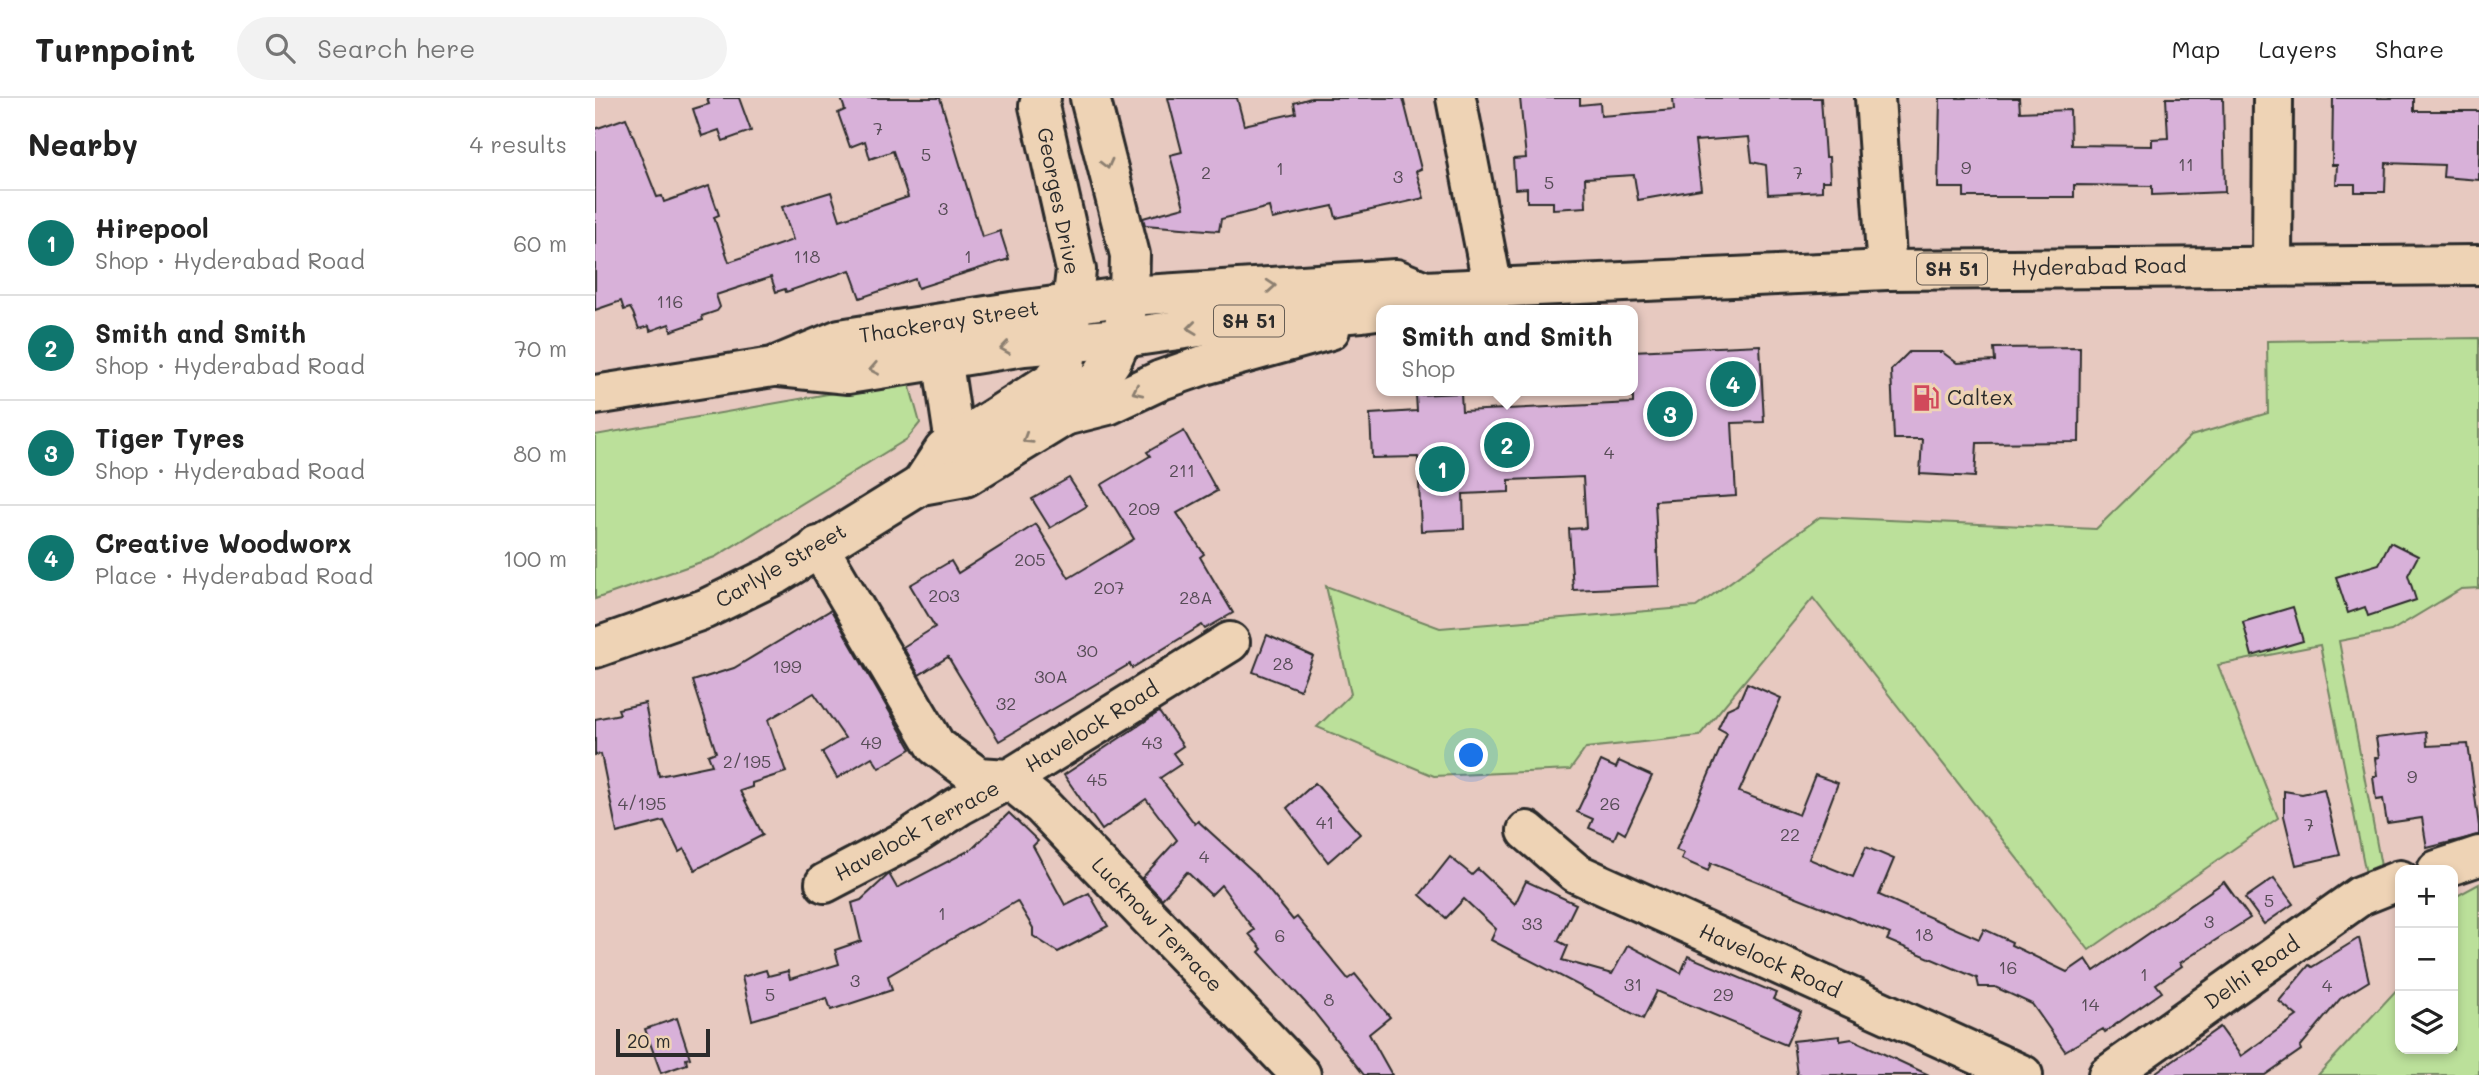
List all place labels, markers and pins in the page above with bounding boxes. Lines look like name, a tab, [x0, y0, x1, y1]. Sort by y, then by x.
pin: 4	[1710, 358, 1756, 410]
fuel station icon: Caltex	[1911, 383, 1941, 413]
place label: Caltex	[1947, 383, 2013, 410]
pin: 3	[1647, 388, 1693, 440]
pin: 2	[1484, 419, 1530, 471]
pin: 1	[1419, 443, 1465, 495]

